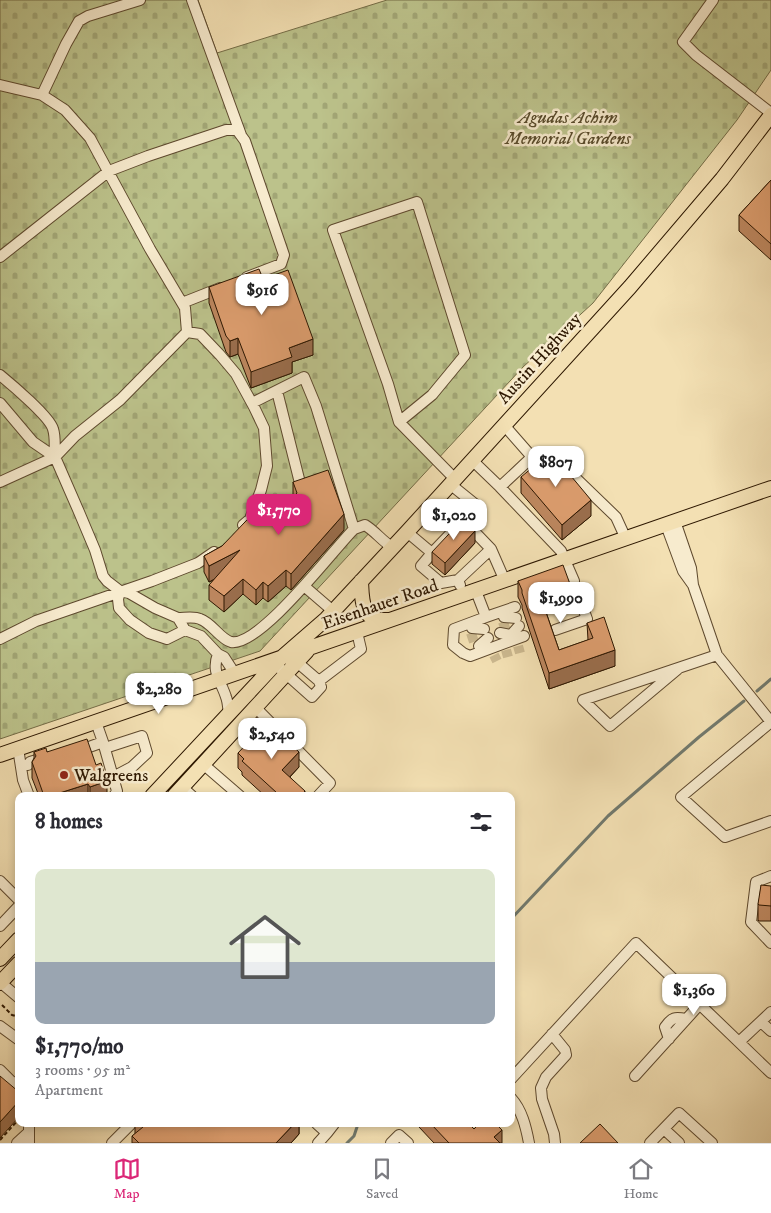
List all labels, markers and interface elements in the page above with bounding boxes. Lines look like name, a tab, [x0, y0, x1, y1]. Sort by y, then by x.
park label: Agudas Achim Memorial Gardens	[503, 107, 631, 150]
pin: $916	[232, 274, 292, 316]
text: $916	[247, 280, 277, 300]
street label: Austin Highway	[493, 308, 587, 409]
pin: $807	[526, 446, 586, 488]
text: $807	[539, 452, 573, 472]
pin: $1,770	[238, 494, 320, 536]
pin: $1,020	[413, 498, 495, 541]
text: $1,770	[257, 500, 301, 520]
text: $1,020	[432, 505, 476, 525]
street label: Eisenhauer Road	[319, 575, 441, 635]
pin: $1,990	[520, 582, 602, 624]
text: $1,990	[539, 588, 583, 608]
pin: $2,280	[118, 672, 200, 715]
text: $2,280	[136, 679, 182, 699]
pin: $2,540	[231, 718, 313, 760]
text: $2,540	[249, 724, 295, 744]
place label: Walgreens	[73, 765, 148, 787]
marker: Walgreens	[58, 769, 70, 781]
icon: filters	[467, 808, 495, 836]
text: 8 homes	[35, 809, 103, 835]
icon: home	[220, 902, 310, 992]
pin: $1,360	[653, 974, 735, 1016]
text: $1,360	[673, 980, 715, 1000]
text: $1,770/mo	[35, 1034, 124, 1060]
text: 3 rooms · 95 m²	[35, 1060, 130, 1080]
text: Apartment	[35, 1080, 103, 1100]
tab: Map	[113, 1155, 141, 1203]
tab: Saved	[366, 1155, 398, 1203]
tab: Home	[624, 1155, 658, 1203]

